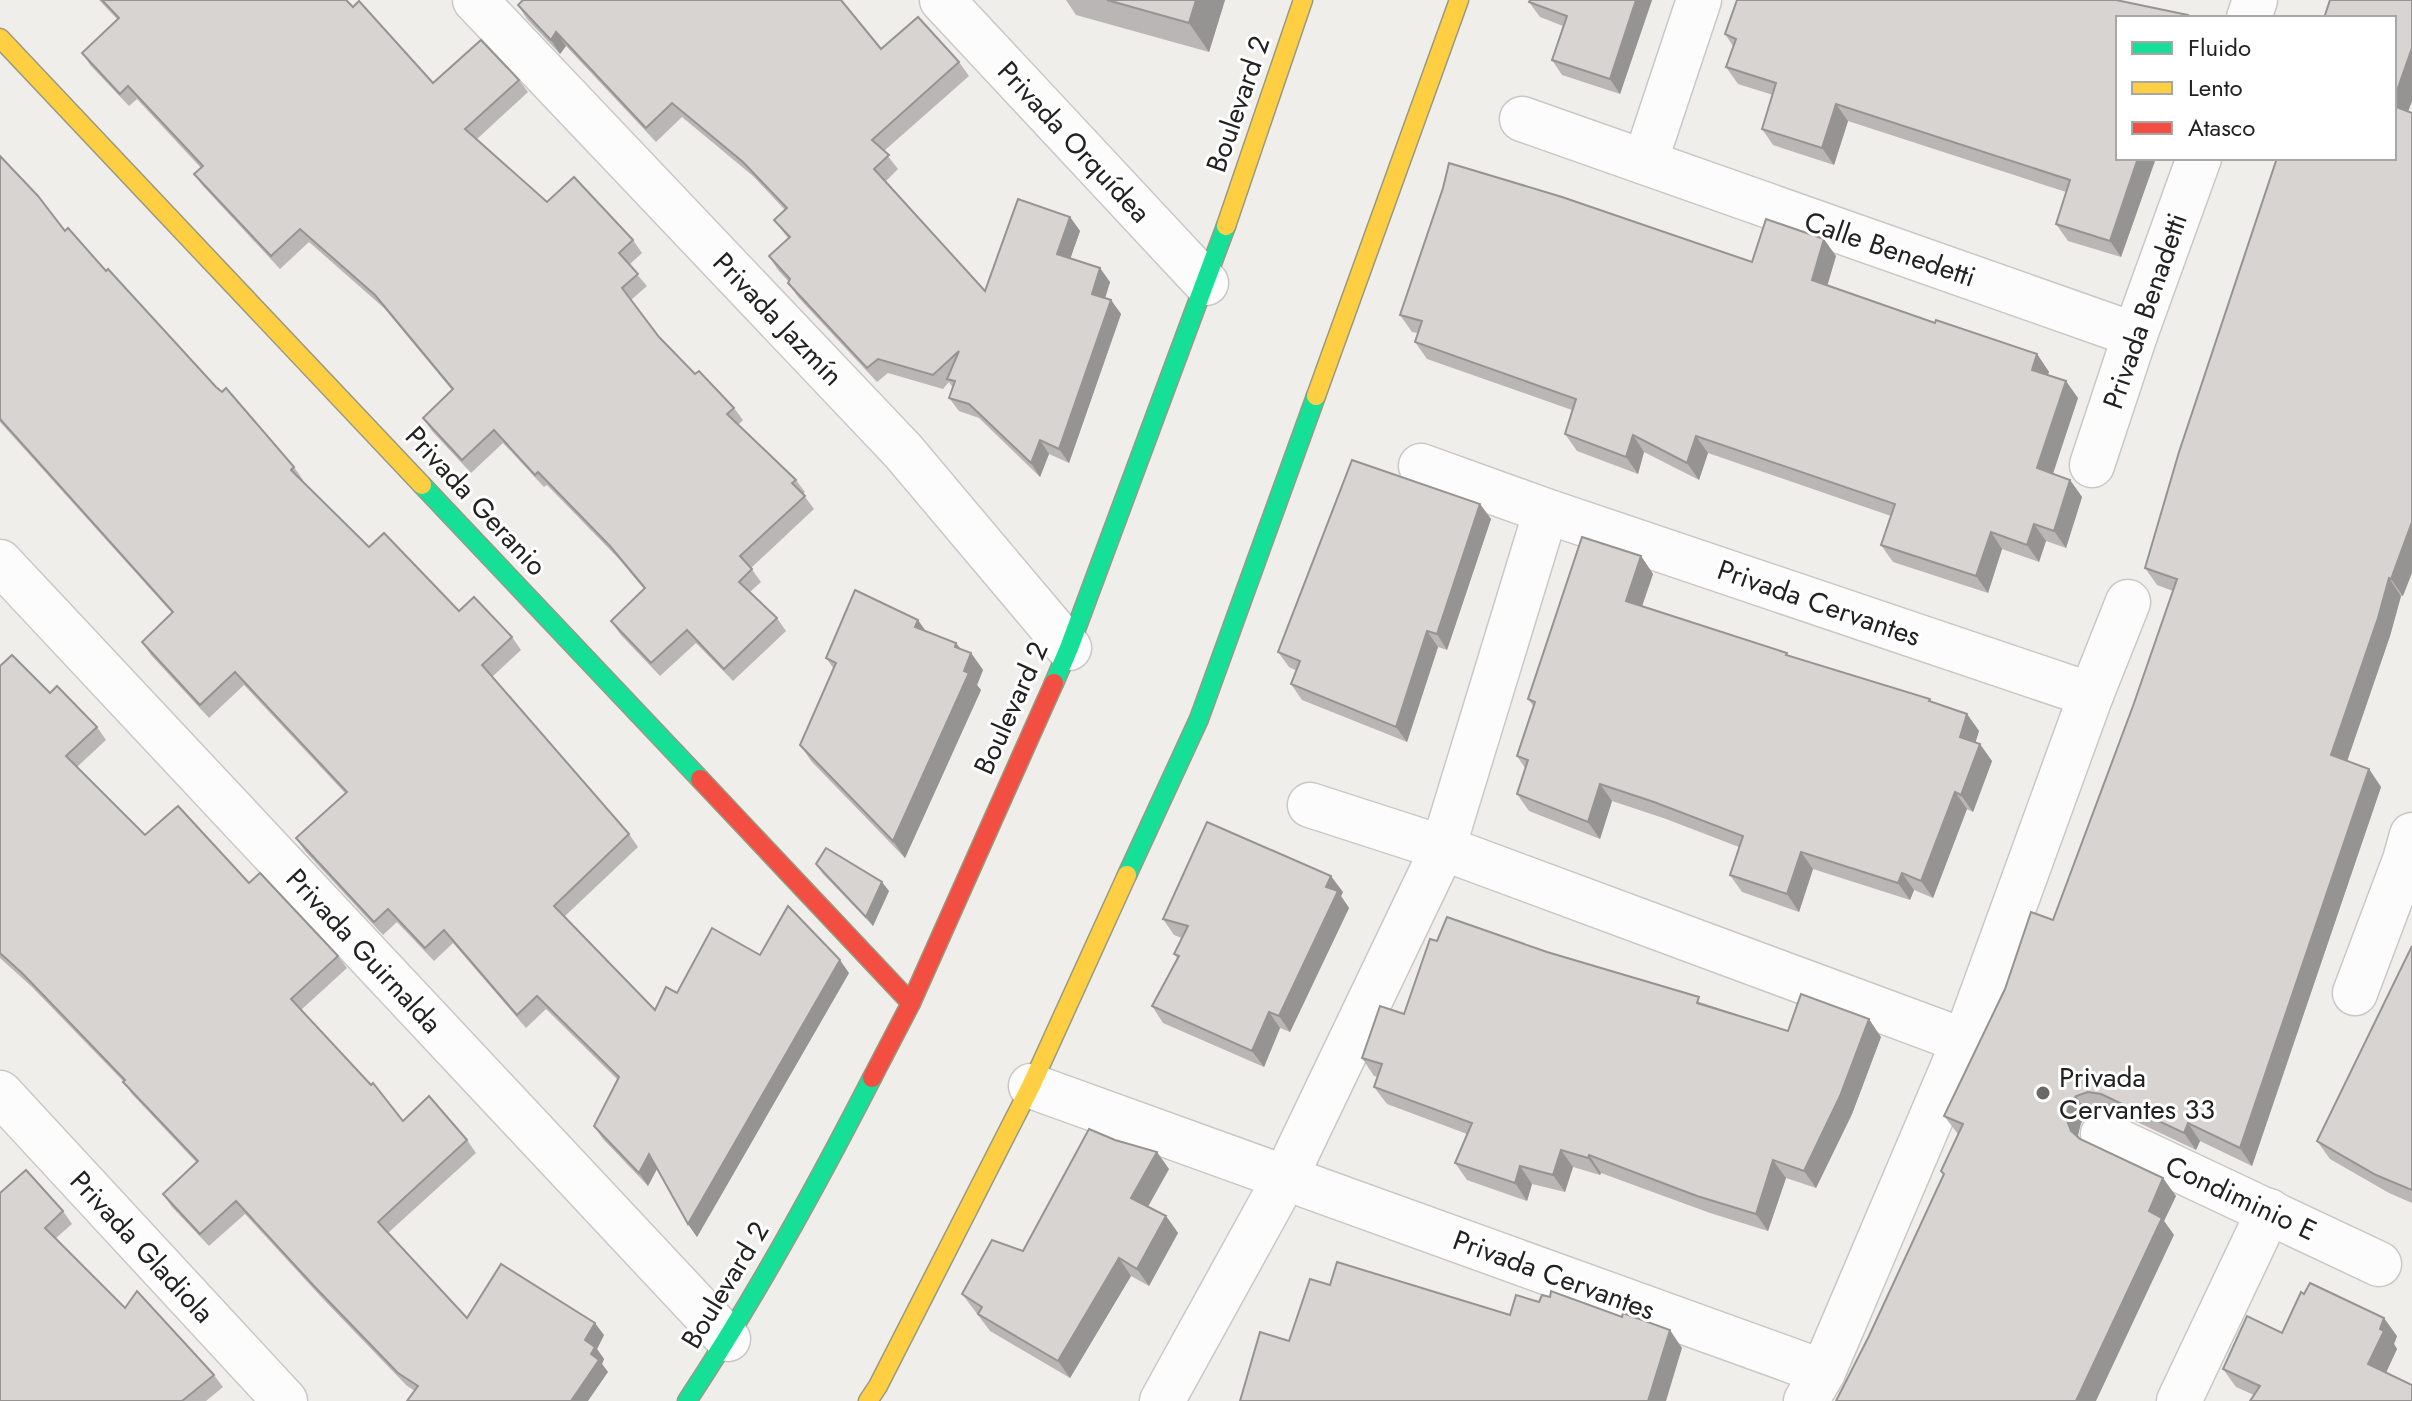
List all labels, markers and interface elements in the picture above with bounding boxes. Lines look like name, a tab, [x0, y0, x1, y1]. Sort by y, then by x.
legend	[2116, 16, 2396, 160]
street label: Boulevard 2	[1196, 30, 1280, 178]
text: Fluido	[2188, 30, 2251, 65]
street label: Privada Orquídea	[988, 52, 1160, 232]
text: Lento	[2188, 70, 2243, 105]
text: Atasco	[2188, 110, 2255, 145]
street label: Calle Benedetti	[1799, 201, 1981, 297]
street label: Privada Benadetti	[2092, 208, 2198, 414]
street label: Privada Jazmín	[703, 243, 853, 395]
street label: Privada Geranio	[396, 417, 556, 585]
street label: Privada Cervantes	[1712, 549, 1926, 657]
street label: Boulevard 2	[963, 635, 1059, 781]
street label: Privada Guirnalda	[277, 859, 451, 1043]
place label: Privada Cervantes 33	[2059, 1057, 2215, 1130]
marker: Privada Cervantes 33	[2034, 1084, 2052, 1102]
street label: Condiminio E	[2159, 1145, 2323, 1251]
street label: Privada Gladiola	[60, 1162, 224, 1332]
street label: Boulevard 2	[671, 1214, 779, 1356]
street label: Privada Cervantes	[1447, 1219, 1661, 1331]

